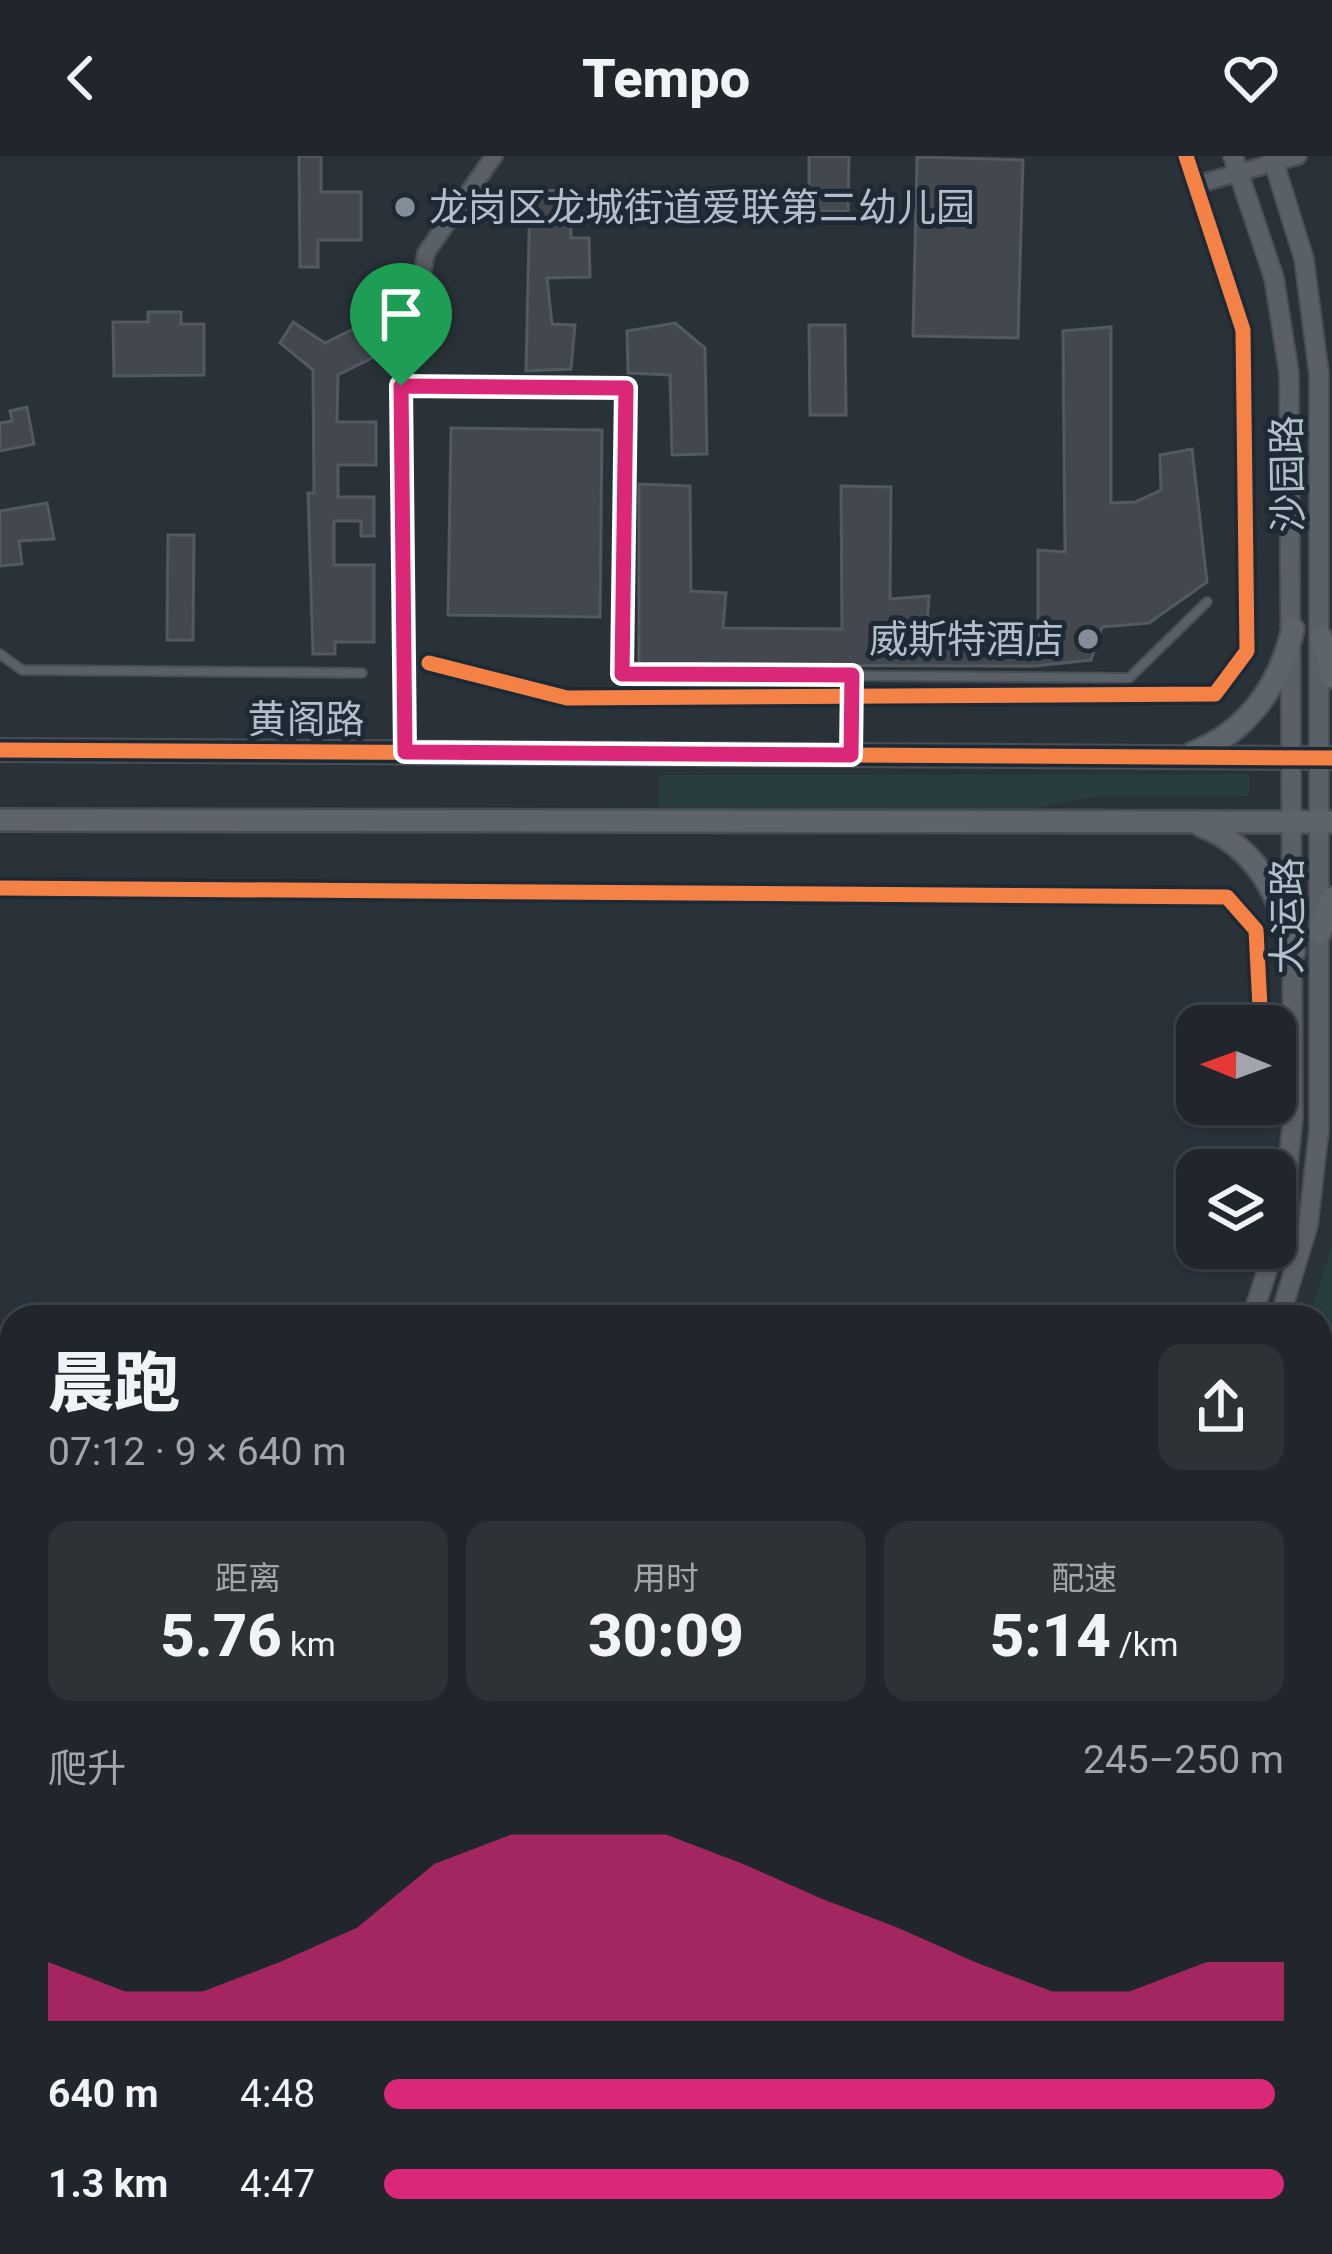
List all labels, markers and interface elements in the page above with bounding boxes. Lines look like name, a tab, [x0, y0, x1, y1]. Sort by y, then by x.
icon: back	[48, 45, 114, 111]
icon: heart	[1218, 45, 1284, 111]
text: Tempo	[582, 47, 750, 110]
place label: 龙岗区龙城街道爱联第二幼儿园	[429, 185, 975, 231]
marker: 龙岗区龙城街道爱联第二幼儿园	[392, 194, 418, 220]
pin	[350, 263, 452, 386]
icon: arrive	[368, 281, 434, 347]
street label: 沙园路	[1264, 415, 1312, 533]
place label: 威斯特酒店	[869, 617, 1064, 663]
marker: 威斯特酒店	[1075, 626, 1101, 652]
street label: 黄阁路	[247, 697, 365, 743]
street label: 大运路	[1265, 857, 1311, 975]
north arrow	[1176, 1005, 1296, 1125]
map controls	[1176, 1005, 1296, 1269]
button: layers	[1176, 1149, 1296, 1269]
button: share	[1158, 1344, 1284, 1470]
text: 晨跑	[48, 1345, 180, 1422]
text: 07:12 · 9 × 640 m	[48, 1429, 346, 1475]
text: 距离	[215, 1559, 281, 1598]
text: 用时	[633, 1559, 699, 1598]
text: 配速	[1051, 1559, 1117, 1598]
text: 5.76	[160, 1600, 282, 1671]
text: 30:09	[588, 1600, 744, 1671]
text: 5:14	[990, 1600, 1111, 1671]
text: km	[282, 1625, 336, 1664]
text: /km	[1111, 1625, 1178, 1664]
text: 245–250 m	[1083, 1737, 1284, 1783]
text: 爬升	[48, 1746, 126, 1792]
text: 640 m	[48, 2071, 159, 2117]
text: 4:48	[240, 2071, 315, 2117]
text: 1.3 km	[48, 2161, 168, 2207]
text: 4:47	[240, 2161, 315, 2207]

